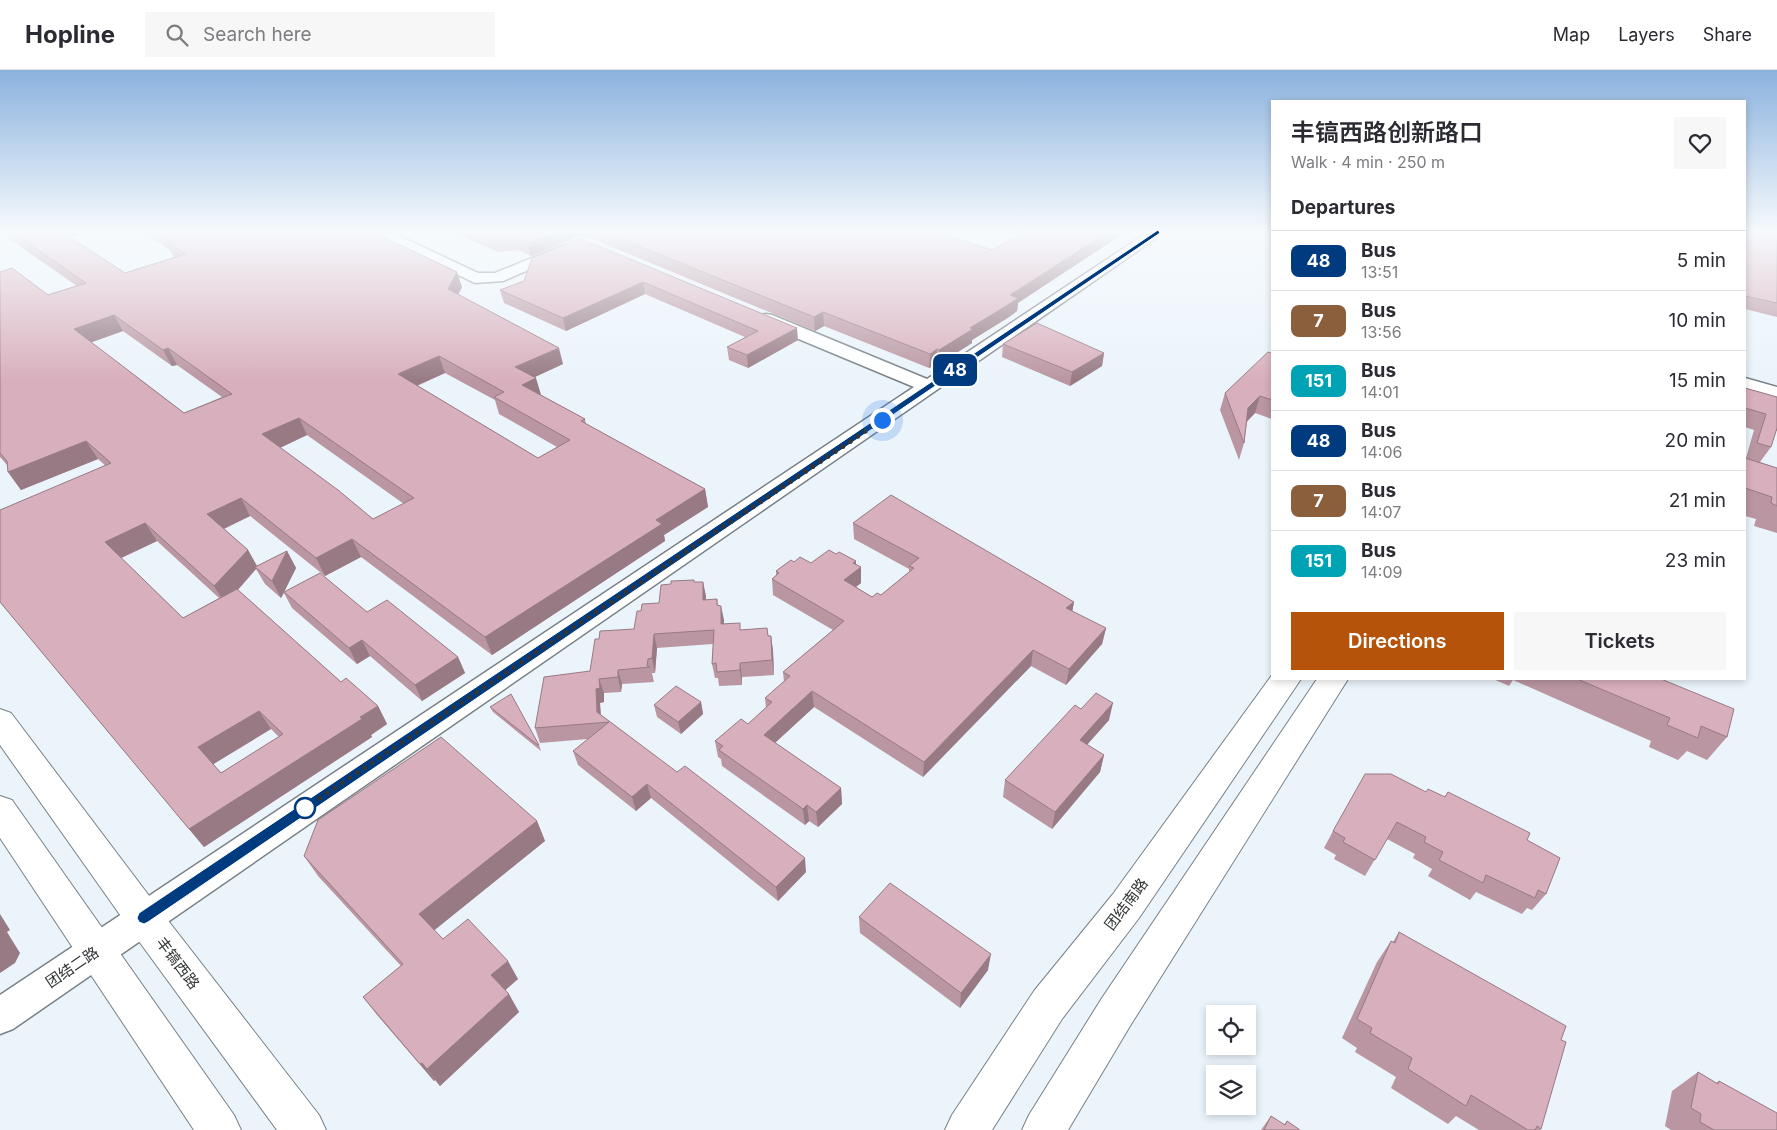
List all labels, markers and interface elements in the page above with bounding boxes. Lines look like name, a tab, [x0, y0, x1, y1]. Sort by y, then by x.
search box	[145, 12, 495, 57]
text: Hopline	[25, 20, 115, 49]
icon: search	[163, 21, 191, 49]
text: Search here	[203, 23, 312, 46]
text: Map	[1553, 24, 1590, 45]
text: Layers	[1618, 24, 1675, 45]
text: Share	[1703, 24, 1752, 45]
button: heart	[1674, 117, 1726, 169]
text: 丰镐西路创新路口	[1291, 118, 1483, 147]
text: Walk · 4 min · 250 m	[1291, 152, 1445, 172]
text: Departures	[1291, 196, 1395, 219]
text: Bus	[1361, 239, 1396, 262]
text: 5 min	[1677, 249, 1726, 272]
text: 48	[1307, 250, 1330, 271]
text: 13:51	[1361, 262, 1398, 282]
text: Bus	[1361, 299, 1396, 322]
text: 10 min	[1668, 309, 1726, 332]
text: 7	[1313, 310, 1324, 331]
text: 13:56	[1361, 322, 1402, 342]
line badge: 48	[932, 354, 978, 386]
text: 48	[943, 359, 967, 380]
text: Bus	[1361, 359, 1396, 382]
text: 15 min	[1669, 369, 1726, 392]
text: 151	[1305, 370, 1332, 391]
text: 14:01	[1361, 382, 1399, 402]
your location	[870, 408, 895, 433]
text: Bus	[1361, 419, 1396, 442]
text: 20 min	[1665, 429, 1726, 452]
text: 48	[1307, 430, 1330, 451]
text: 14:06	[1361, 442, 1402, 462]
text: Bus	[1361, 479, 1396, 502]
text: 21 min	[1669, 489, 1726, 512]
text: 7	[1313, 490, 1324, 511]
text: 14:07	[1361, 502, 1401, 522]
text: Bus	[1361, 539, 1396, 562]
text: 23 min	[1665, 549, 1726, 572]
text: 151	[1305, 550, 1332, 571]
text: 14:09	[1361, 562, 1402, 582]
button: Directions	[1291, 612, 1504, 670]
button: Tickets	[1514, 612, 1726, 670]
unlabelled marker	[294, 797, 316, 819]
street label: 团结南路	[1100, 874, 1152, 934]
street label: 丰镐西路	[152, 933, 204, 993]
street label: 团结二路	[42, 942, 102, 992]
map controls	[1206, 1005, 1256, 1115]
button: locate	[1206, 1005, 1256, 1055]
button: layers	[1206, 1065, 1256, 1115]

